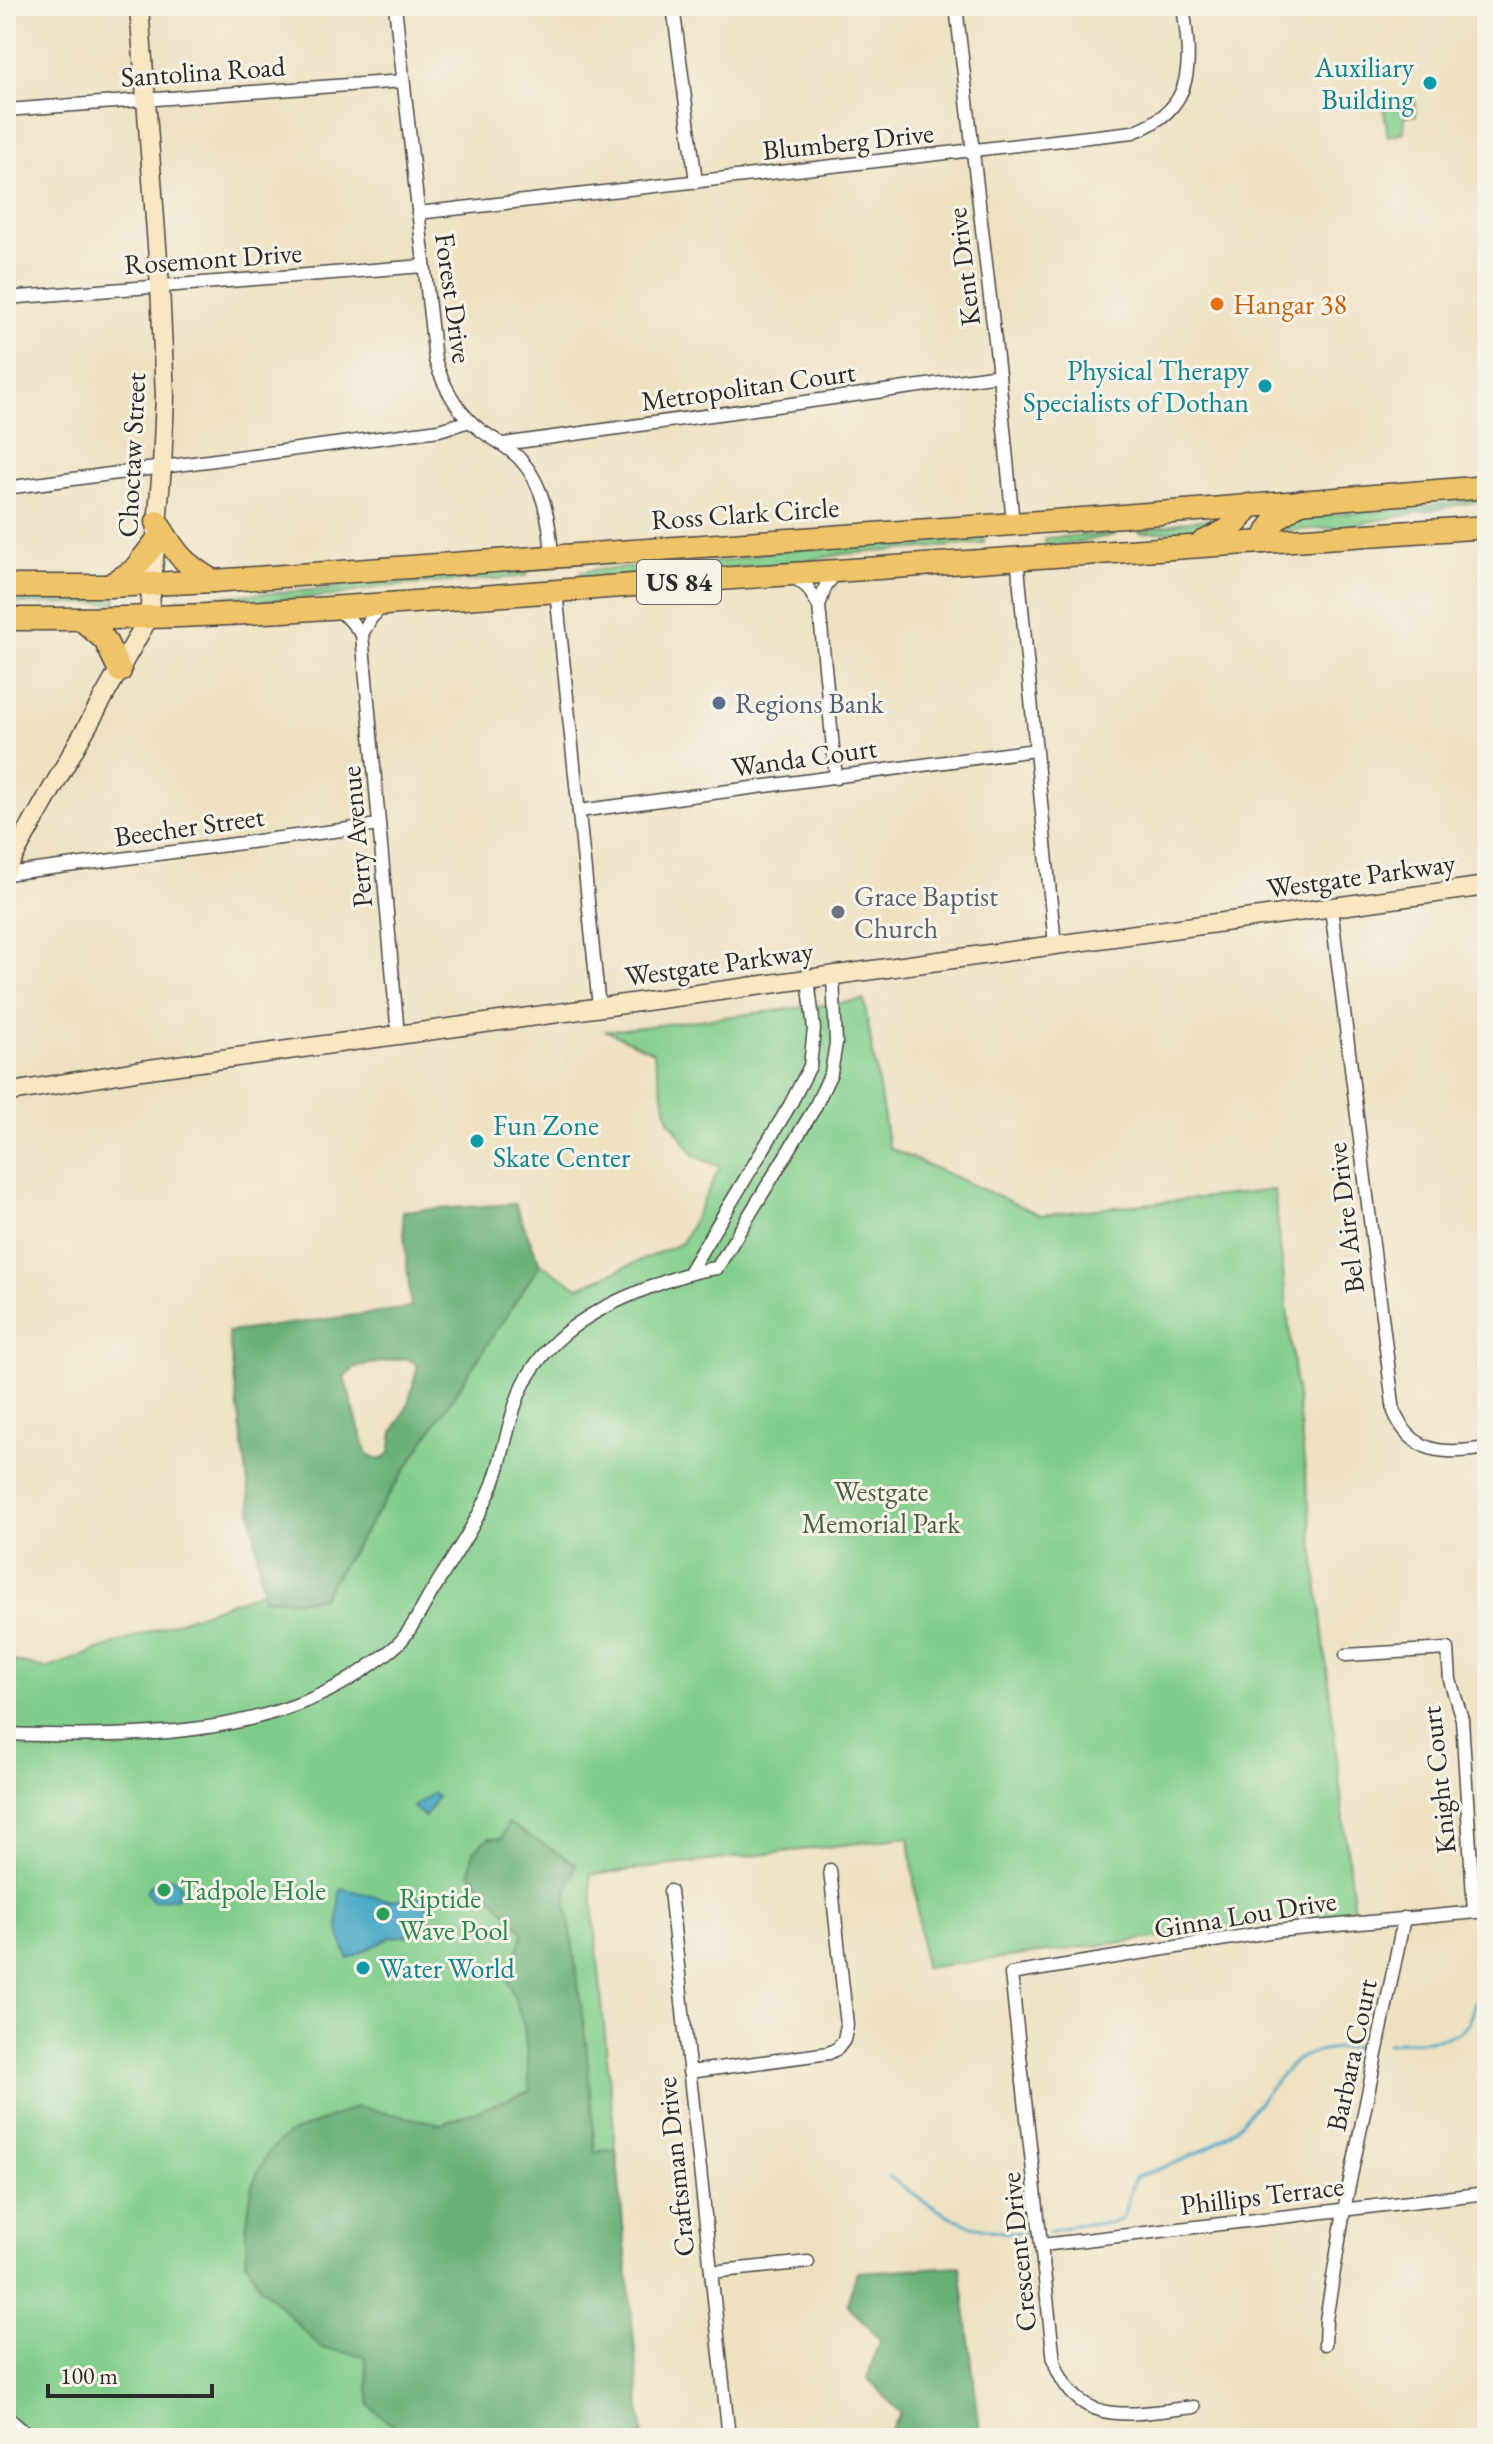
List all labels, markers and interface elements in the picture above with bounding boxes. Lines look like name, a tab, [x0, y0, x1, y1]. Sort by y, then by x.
street label: Santolina Road	[119, 47, 287, 95]
place label: Auxiliary Building	[1314, 49, 1415, 117]
marker: Auxiliary Building	[1421, 74, 1439, 92]
street label: Blumberg Drive	[761, 114, 935, 168]
street label: Kent Drive	[938, 206, 988, 328]
street label: Forest Drive	[427, 231, 481, 365]
street label: Rosemont Drive	[123, 234, 303, 282]
place label: Hangar 38	[1233, 286, 1347, 322]
marker: Hangar 38	[1208, 295, 1226, 313]
place label: Physical Therapy Specialists of Dothan	[1023, 352, 1250, 420]
street label: Metropolitan Court	[638, 353, 858, 419]
street label: Choctaw Street	[109, 371, 153, 538]
marker: Physical Therapy Specialists of Dothan	[1256, 377, 1274, 395]
street label: Ross Clark Circle	[650, 488, 840, 538]
road number: US 84	[637, 560, 721, 604]
place label: Regions Bank	[735, 685, 885, 721]
marker: Regions Bank	[710, 694, 728, 712]
street label: Wanda Court	[729, 729, 879, 785]
street label: Perry Avenue	[332, 765, 380, 909]
street label: Beecher Street	[112, 798, 266, 854]
street label: Westgate Parkway	[1264, 844, 1458, 906]
place label: Grace Baptist Church	[854, 878, 998, 946]
marker: Grace Baptist Church	[829, 903, 847, 921]
street label: Westgate Parkway	[622, 932, 816, 994]
place label: Fun Zone Skate Center	[493, 1107, 631, 1175]
marker: Fun Zone Skate Center	[468, 1132, 486, 1150]
street label: Bel Aire Drive	[1318, 1140, 1372, 1295]
park label: Westgate Memorial Park	[802, 1473, 961, 1541]
street label: Knight Court	[1412, 1704, 1464, 1856]
place label: Tadpole Hole	[180, 1872, 326, 1908]
place label: Riptide Wave Pool	[399, 1880, 509, 1948]
marker: Tadpole Hole	[155, 1881, 173, 1899]
street label: Ginna Lou Drive	[1151, 1882, 1339, 1946]
marker: Riptide Wave Pool	[374, 1905, 392, 1923]
place label: Water World	[379, 1950, 515, 1986]
marker: Water World	[354, 1959, 372, 1977]
street label: Barbara Court	[1317, 1975, 1385, 2134]
street label: Craftsman Drive	[648, 2075, 702, 2259]
street label: Phillips Terrace	[1178, 2167, 1346, 2223]
street label: Crescent Drive	[992, 2171, 1044, 2333]
scale bar	[48, 2348, 212, 2398]
text: 100 m	[60, 2360, 118, 2391]

